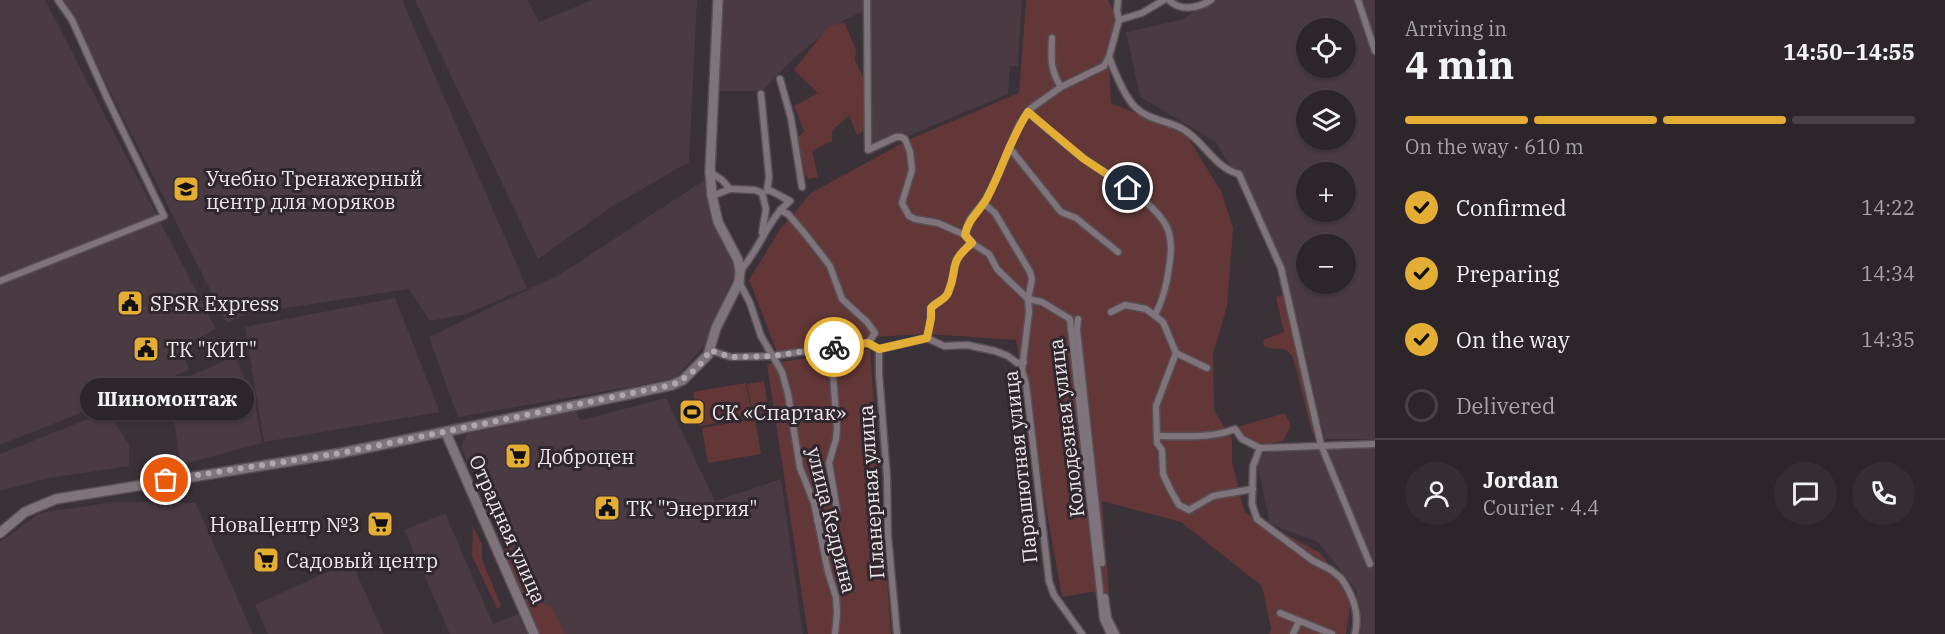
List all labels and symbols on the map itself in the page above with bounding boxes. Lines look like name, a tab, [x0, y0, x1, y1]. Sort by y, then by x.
pin	[1102, 162, 1153, 213]
place label: Учебно Тренажерный центр для моряков	[206, 165, 422, 215]
school or university icon: Учебно Тренажерный центр для моряков	[171, 174, 201, 204]
public building icon: SPSR Express	[115, 288, 145, 318]
place label: SPSR Express	[150, 290, 279, 317]
courier	[804, 317, 864, 377]
public building icon: ТК "КИТ"	[131, 334, 161, 364]
place label: ТК "КИТ"	[166, 336, 257, 363]
street label: Колодезная улица	[1042, 337, 1090, 519]
street label: Парашютная улица	[996, 369, 1044, 565]
callout: Шиномонтаж	[79, 378, 253, 420]
sports icon: СК «Спартак»	[677, 397, 707, 427]
place label: СК «Спартак»	[712, 399, 846, 426]
street label: Планерная улица	[851, 404, 891, 580]
supermarket icon: Доброцен	[503, 441, 533, 471]
place label: Доброцен	[538, 443, 635, 470]
street label: улица Кедрина	[801, 444, 863, 596]
street label: Отрадная улица	[463, 450, 553, 608]
pin	[140, 454, 191, 505]
public building icon: ТК "Энергия"	[592, 493, 622, 523]
place label: ТК "Энергия"	[626, 495, 758, 522]
supermarket icon: НоваЦентр №3	[365, 509, 395, 539]
place label: НоваЦентр №3	[210, 511, 360, 538]
supermarket icon: Садовый центр	[251, 545, 281, 575]
place label: Садовый центр	[286, 547, 438, 574]

